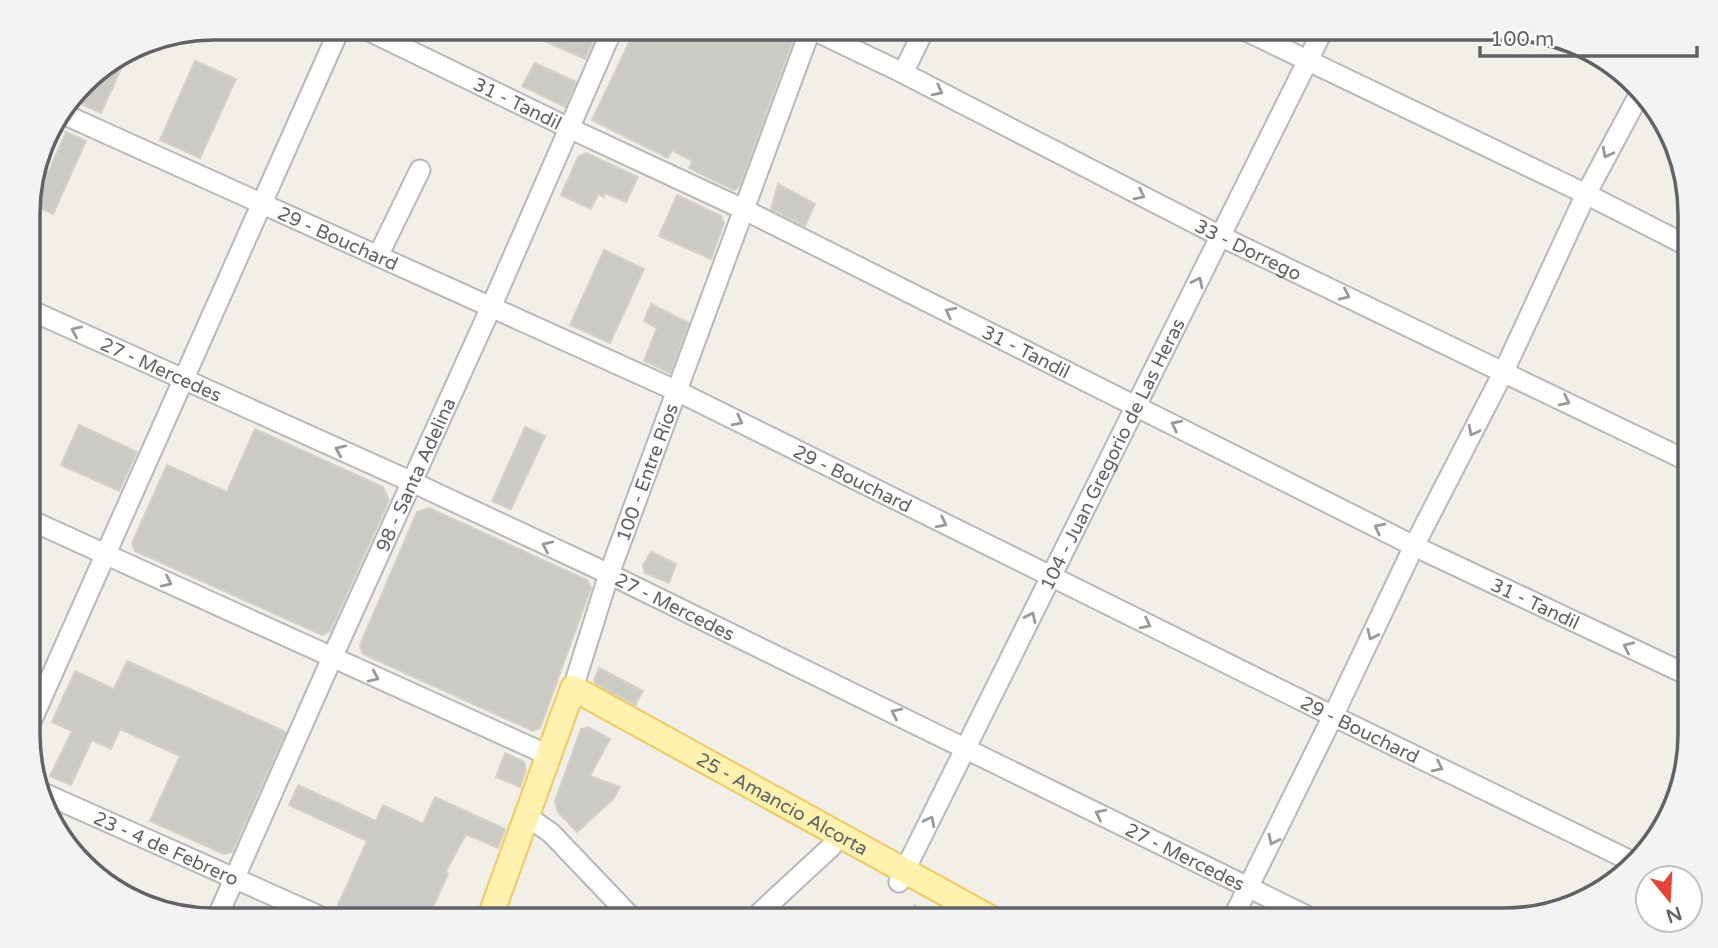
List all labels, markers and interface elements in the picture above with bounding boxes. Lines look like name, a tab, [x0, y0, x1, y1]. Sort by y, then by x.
scale bar	[1480, 14, 1697, 58]
text: 100 m	[1490, 27, 1554, 52]
street label: 31 - Tandil	[470, 73, 565, 135]
one-way arrow	[931, 83, 943, 96]
one-way arrow	[1602, 146, 1616, 158]
one-way arrow	[1133, 187, 1145, 201]
street label: 29 - Bouchard	[274, 202, 401, 276]
street label: 33 - Dorrego	[1191, 215, 1305, 285]
one-way arrow	[1189, 277, 1203, 289]
one-way arrow	[1337, 287, 1350, 301]
one-way arrow	[945, 306, 957, 320]
street label: 104 - Juan Gregorio de Las Heras	[1036, 315, 1190, 594]
street label: 31 - Tandil	[978, 321, 1073, 383]
one-way arrow	[71, 325, 84, 339]
street label: 27 - Mercedes	[97, 333, 225, 407]
one-way arrow	[1558, 392, 1570, 406]
street label: 98 - Santa Adelina	[372, 394, 461, 555]
street label: 100 - Entre Ríos	[612, 400, 683, 545]
one-way arrow	[731, 413, 743, 427]
one-way arrow	[1171, 419, 1183, 433]
one-way arrow	[1467, 424, 1481, 436]
street label: 29 - Bouchard	[790, 440, 915, 518]
one-way arrow	[335, 444, 348, 458]
one-way arrow	[935, 514, 947, 528]
one-way arrow	[1374, 522, 1386, 536]
one-way arrow	[542, 540, 554, 554]
street label: 27 - Mercedes	[611, 569, 738, 646]
one-way arrow	[160, 574, 172, 588]
street label: 31 - Tandil	[1487, 574, 1583, 634]
one-way arrow	[1023, 612, 1037, 624]
one-way arrow	[1139, 616, 1151, 630]
one-way arrow	[1366, 628, 1380, 640]
one-way arrow	[1623, 641, 1635, 655]
one-way arrow	[367, 669, 379, 683]
street label: 29 - Bouchard	[1297, 692, 1422, 768]
one-way arrow	[891, 708, 903, 722]
street label: 25 - Amancio Alcorta	[693, 748, 872, 860]
one-way arrow	[1431, 759, 1443, 773]
street label: 23 - 4 de Febrero	[90, 807, 242, 891]
one-way arrow	[1095, 808, 1107, 822]
one-way arrow	[921, 815, 935, 828]
street label: 27 - Mercedes	[1121, 819, 1248, 896]
one-way arrow	[1267, 833, 1281, 845]
north arrow	[1634, 864, 1704, 934]
text: N	[1663, 901, 1685, 927]

